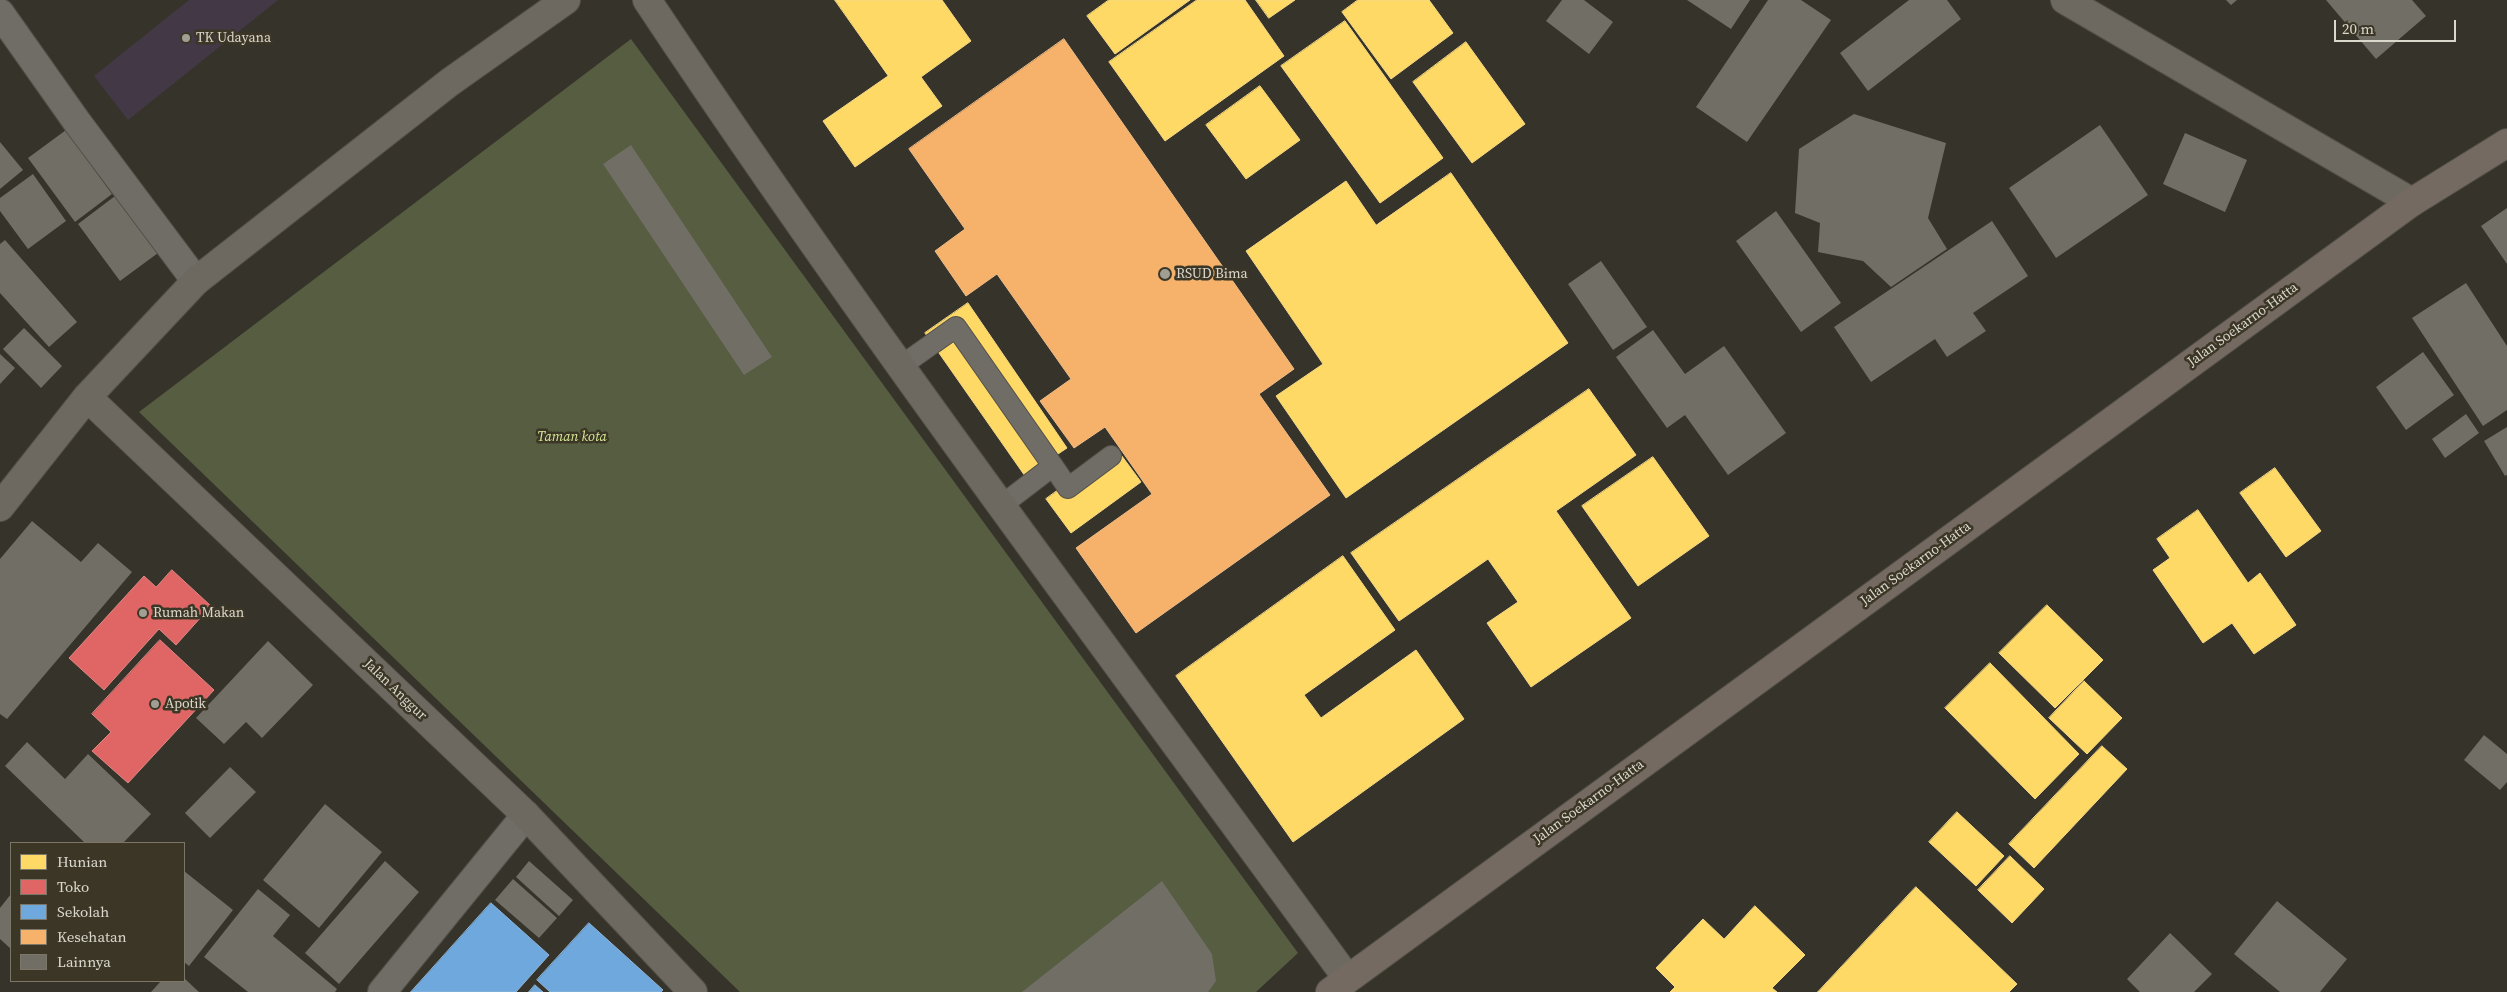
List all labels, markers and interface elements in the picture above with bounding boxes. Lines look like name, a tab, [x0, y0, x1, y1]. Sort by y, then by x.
scale bar	[2337, 10, 2460, 42]
text: 20 m	[2342, 18, 2374, 39]
place label: TK Udayana	[196, 30, 271, 46]
marker: TK Udayana	[180, 32, 192, 44]
place label: RSUD Bima	[1176, 266, 1248, 282]
marker: RSUD Bima	[1158, 267, 1172, 281]
street label: Jalan Soekarno-Hatta	[2185, 279, 2301, 371]
park label: Taman kota	[537, 429, 607, 445]
street label: Jalan Soekarno-Hatta	[1858, 518, 1974, 610]
place label: Rumah Makan	[153, 605, 244, 621]
marker: Rumah Makan	[137, 607, 149, 619]
street label: Jalan Anggur	[360, 656, 430, 724]
place label: Apotik	[165, 696, 206, 712]
marker: Apotik	[149, 698, 161, 710]
street label: Jalan Soekarno-Hatta	[1531, 756, 1647, 848]
legend	[10, 842, 185, 982]
text: Hunian	[57, 851, 107, 872]
text: Toko	[57, 876, 89, 897]
text: Sekolah	[57, 901, 109, 922]
text: Kesehatan	[57, 926, 127, 947]
text: Lainnya	[57, 951, 111, 972]

